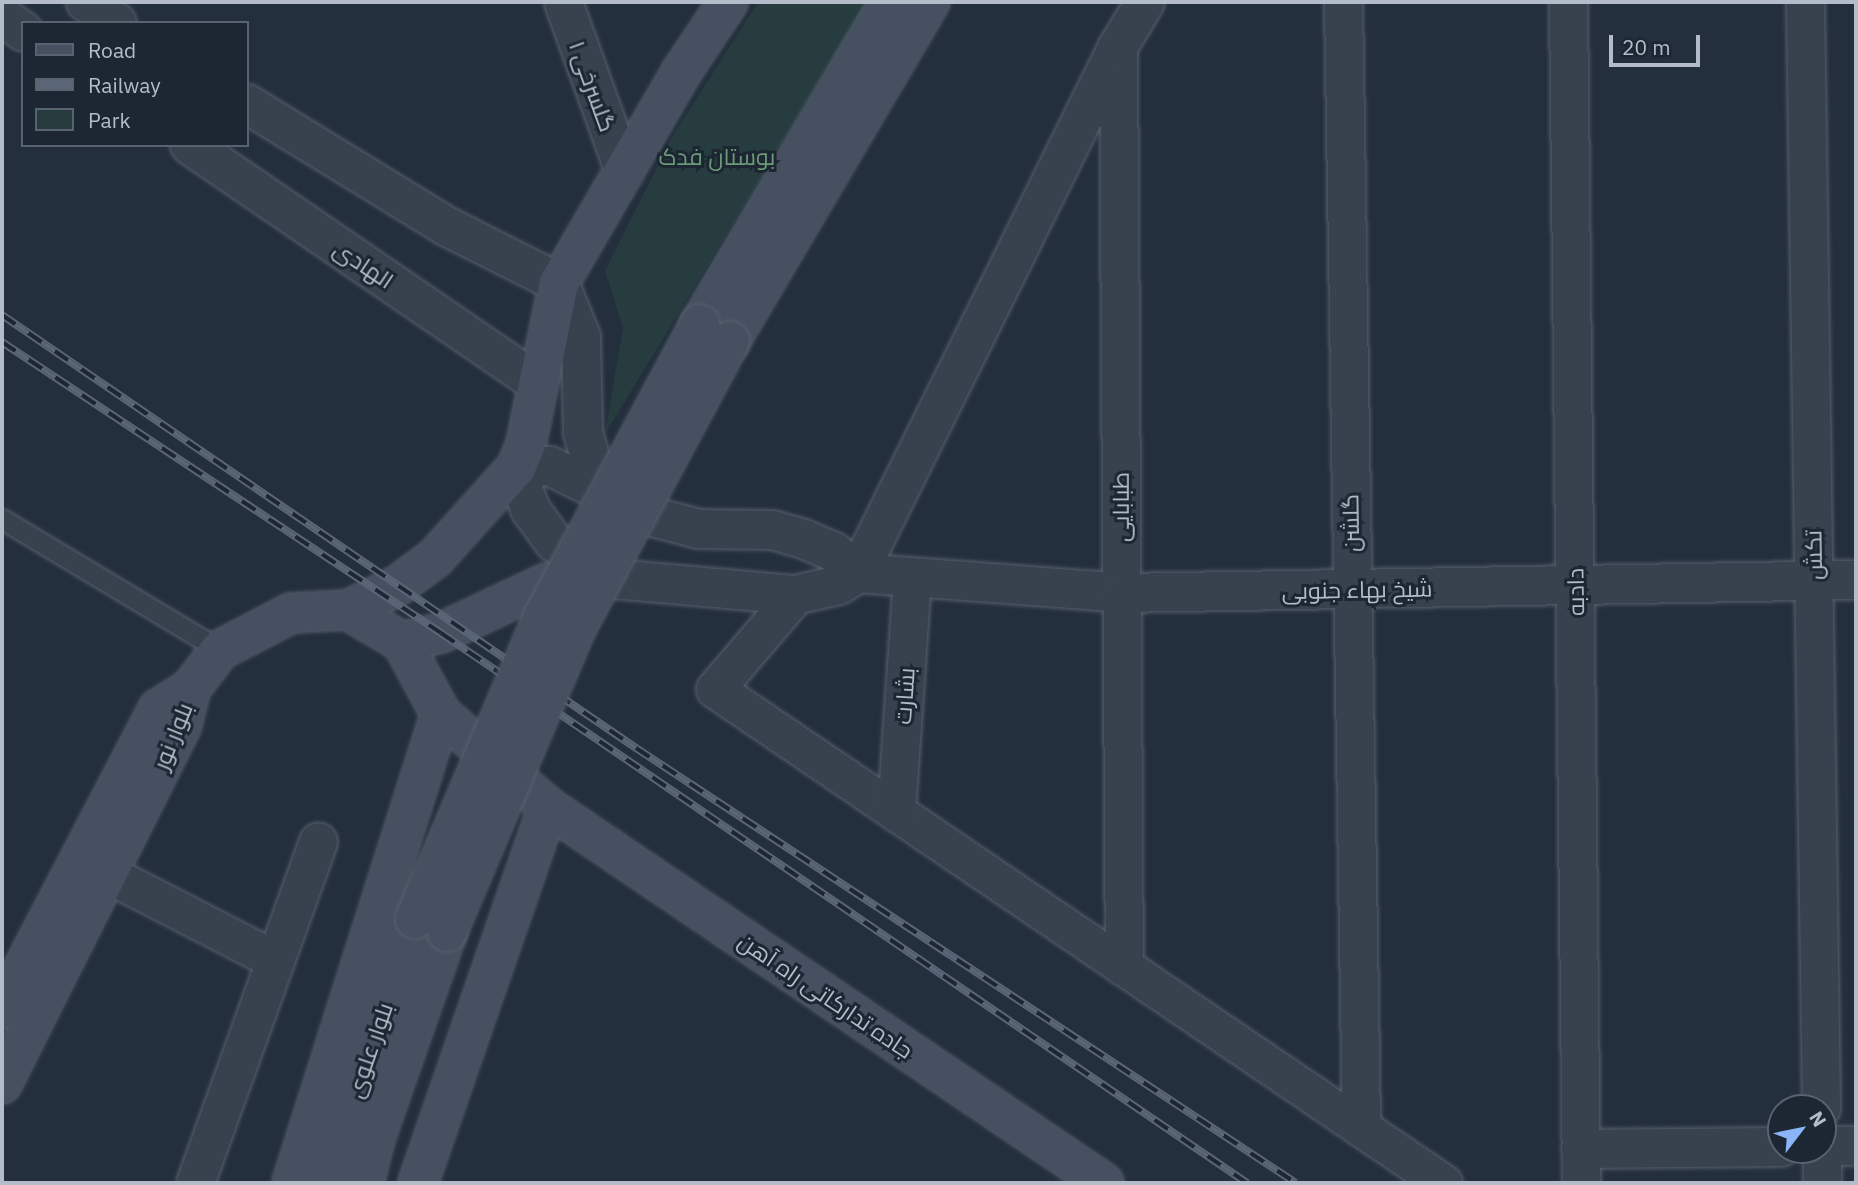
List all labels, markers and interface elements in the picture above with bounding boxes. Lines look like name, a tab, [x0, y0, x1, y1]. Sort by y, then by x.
legend	[21, 21, 248, 147]
scale bar	[1613, 21, 1704, 65]
text: 20 m	[1622, 33, 1671, 61]
text: Road	[88, 36, 136, 64]
street label: گلسرخی ۱	[564, 37, 622, 135]
text: Railway	[88, 71, 161, 99]
text: Park	[88, 106, 131, 134]
park label: بوستان فدک	[658, 142, 776, 170]
street label: الهادی	[329, 234, 399, 294]
street label: طبابایی	[1106, 472, 1134, 542]
street label: گلشن	[1336, 494, 1364, 552]
street label: تکش	[1799, 530, 1827, 580]
street label: دادبه	[1561, 568, 1589, 616]
street label: شیخ بهاء جنوبی	[1281, 574, 1433, 604]
street label: بشارت	[888, 667, 920, 725]
street label: بلوار نور	[146, 699, 198, 773]
street label: جاده تدارکاتی راه آهن	[733, 926, 919, 1064]
street label: بلوار علوی	[340, 999, 398, 1101]
north arrow	[1767, 1094, 1837, 1164]
text: N	[1804, 1107, 1832, 1131]

